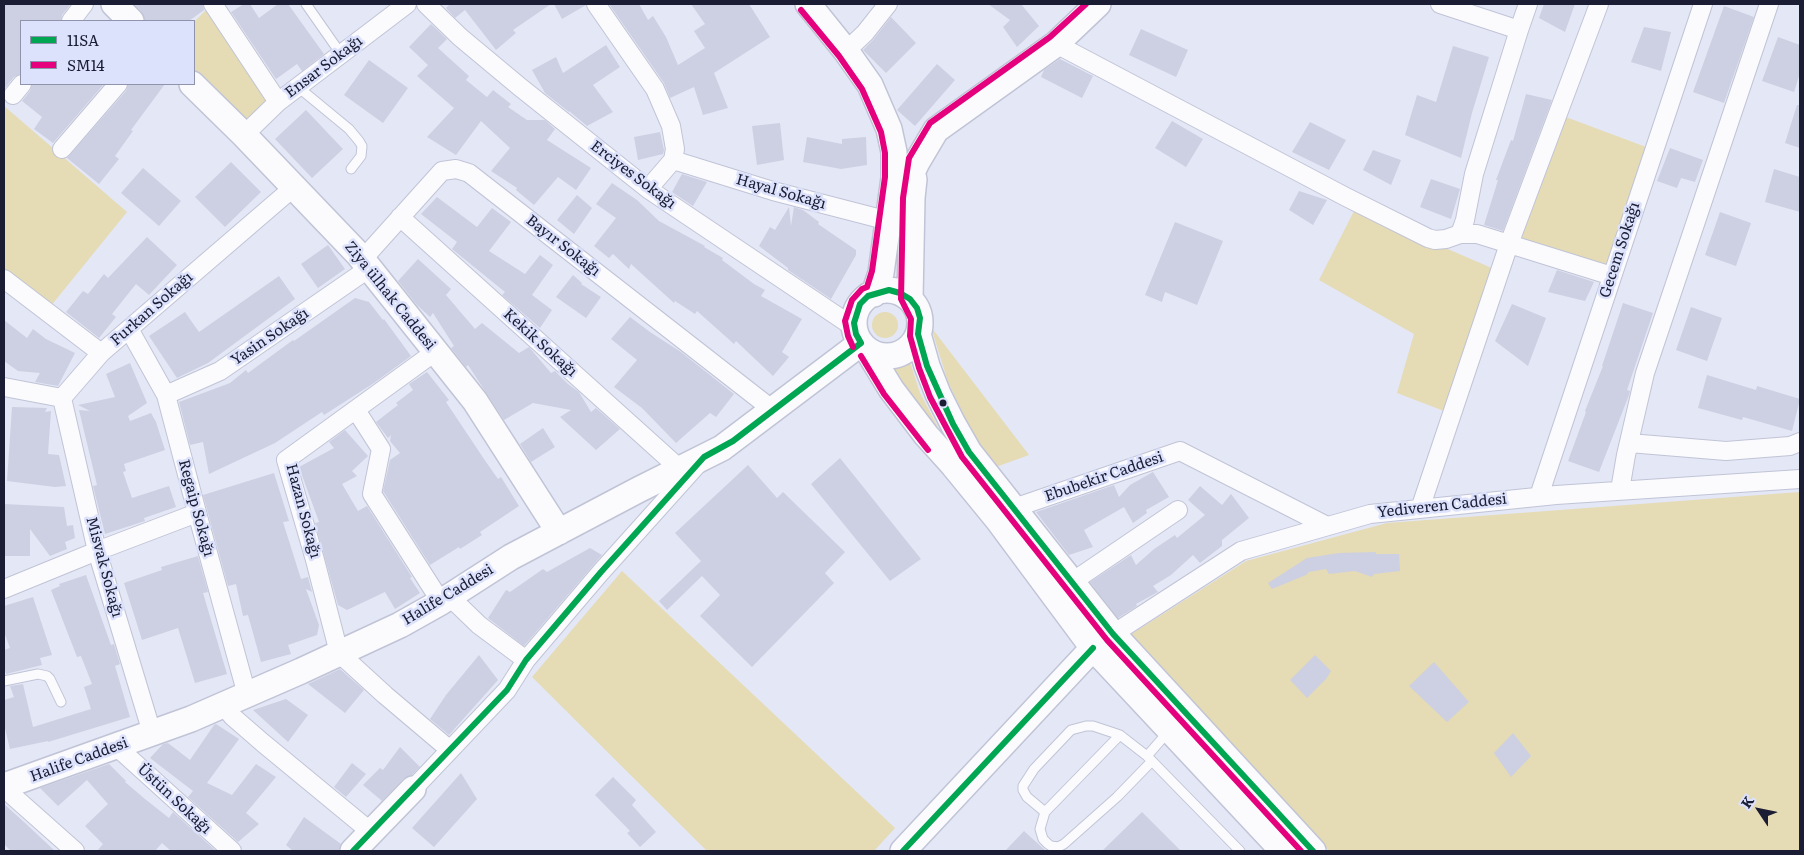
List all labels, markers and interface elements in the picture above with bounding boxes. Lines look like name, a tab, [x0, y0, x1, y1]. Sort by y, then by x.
legend	[20, 20, 195, 85]
text: 11SA	[67, 28, 99, 51]
street label: Ensar Sokağı	[282, 32, 366, 102]
text: SM14	[67, 53, 105, 76]
street label: Erciyes Sokağı	[587, 137, 679, 213]
street label: Hayal Sokağı	[734, 171, 828, 213]
street label: Gecem Sokağı	[1596, 200, 1644, 300]
street label: Bayır Sokağı	[522, 212, 604, 280]
street label: Ziya ülhak Caddesi	[341, 238, 439, 354]
street label: Furkan Sokağı	[107, 268, 197, 350]
street label: Yasin Sokağı	[228, 304, 312, 370]
street label: Kekik Sokağı	[499, 305, 581, 381]
unlabelled marker	[938, 398, 948, 408]
street label: Ebubekir Caddesi	[1042, 448, 1166, 506]
street label: Regaip Sokağı	[174, 457, 218, 559]
street label: Hazan Sokağı	[282, 462, 324, 560]
street label: Yediveren Caddesi	[1376, 490, 1508, 522]
street label: Misvak Sokağı	[82, 515, 126, 619]
street label: Halife Caddesi	[399, 561, 497, 629]
street label: Halife Caddesi	[28, 734, 130, 786]
street label: Üstün Sokağı	[133, 760, 215, 838]
north arrow	[1734, 785, 1784, 835]
text: K	[1735, 791, 1758, 812]

